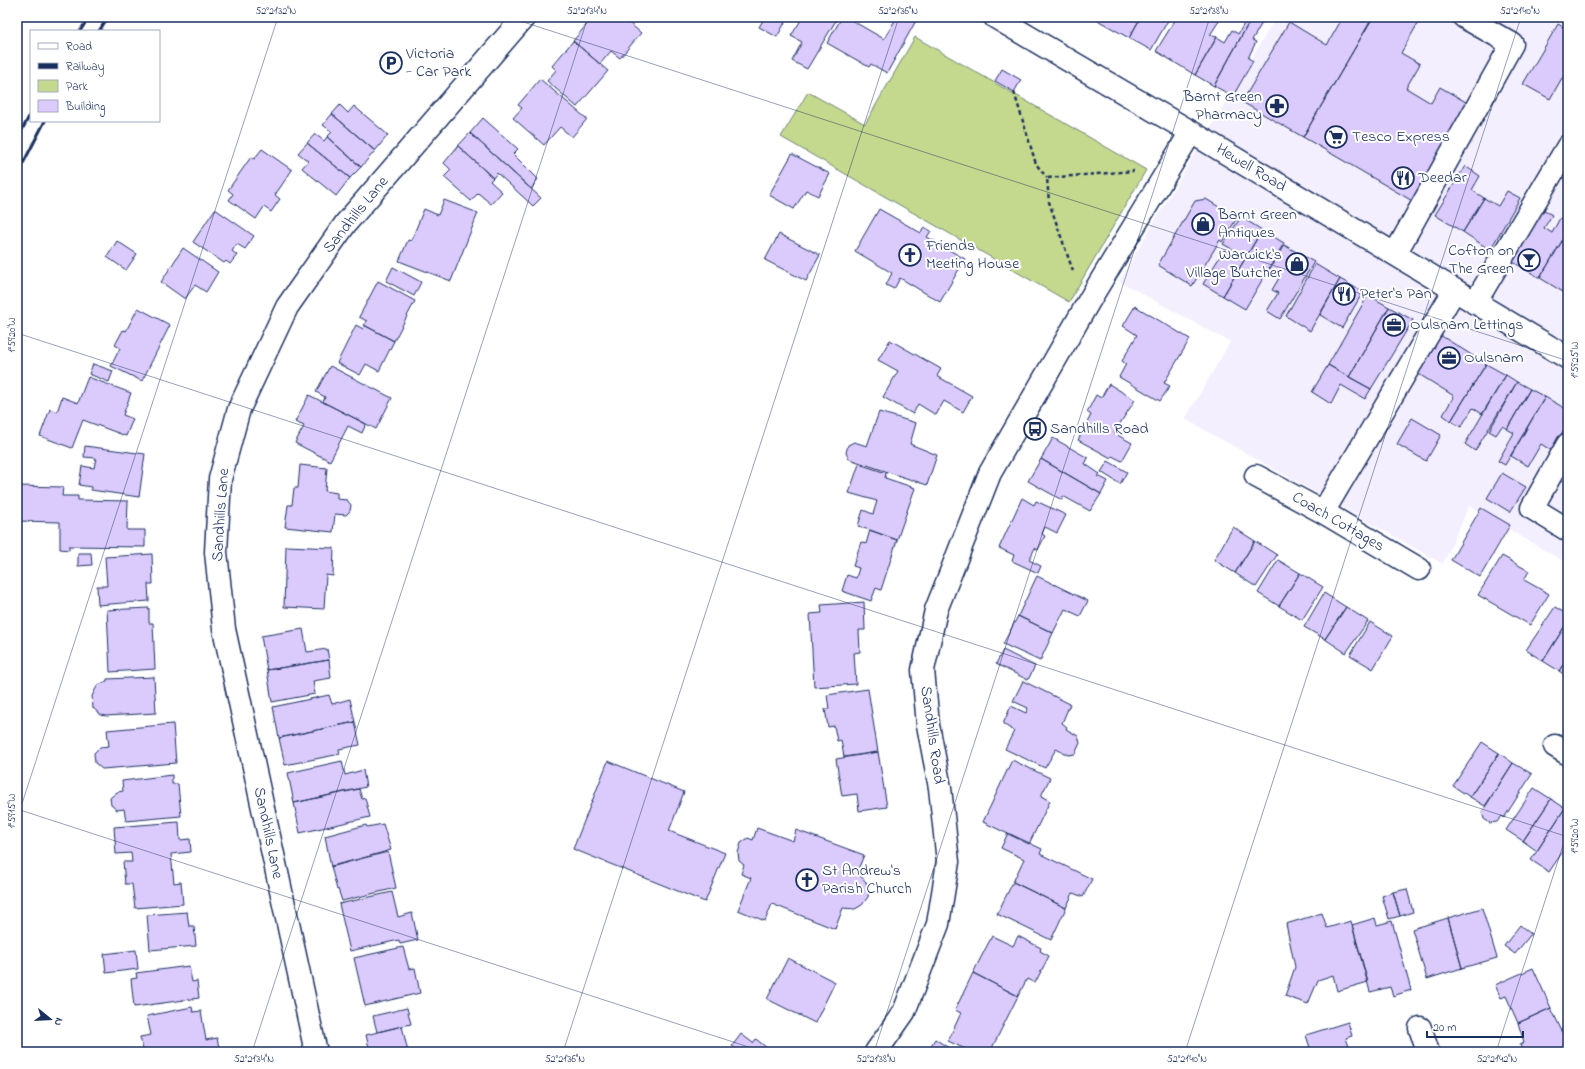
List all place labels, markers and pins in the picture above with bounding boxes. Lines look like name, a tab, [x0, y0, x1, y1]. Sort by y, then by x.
place label: Victoria - Car Park	[405, 42, 472, 84]
parking icon: Victoria - Car Park	[378, 50, 404, 76]
place label: Barnt Green Pharmacy	[1182, 85, 1262, 127]
pharmacy icon: Barnt Green Pharmacy	[1264, 93, 1290, 119]
supermarket icon: Tesco Express	[1323, 124, 1349, 150]
place label: Tesco Express	[1352, 125, 1450, 149]
restaurant icon: Deedar	[1390, 165, 1416, 191]
place label: Deedar	[1417, 166, 1467, 190]
place label: Barnt Green Antiques	[1217, 203, 1297, 245]
shop icon: Barnt Green Antiques	[1190, 211, 1216, 237]
place label: Friends Meeting House	[925, 234, 1020, 276]
place label: Cofton on The Green	[1448, 239, 1514, 281]
church icon: Friends Meeting House	[897, 242, 923, 268]
place label: Warwick's Village Butcher	[1185, 243, 1282, 285]
bar icon: Cofton on The Green	[1516, 247, 1542, 273]
shop icon: Warwick's Village Butcher	[1284, 251, 1310, 277]
restaurant icon: Peter's Pan	[1331, 281, 1357, 307]
place label: Peter's Pan	[1360, 282, 1432, 306]
office icon: Oulsnam Lettings	[1381, 312, 1407, 338]
place label: Oulsnam Lettings	[1410, 313, 1523, 337]
office icon: Oulsnam	[1436, 345, 1462, 371]
place label: Oulsnam	[1464, 346, 1523, 370]
bus stop icon: Sandhills Road	[1022, 416, 1048, 442]
place label: Sandhills Road	[1050, 417, 1149, 441]
place label: St Andrew's Parish Church	[822, 859, 912, 901]
church icon: St Andrew's Parish Church	[794, 867, 820, 893]

